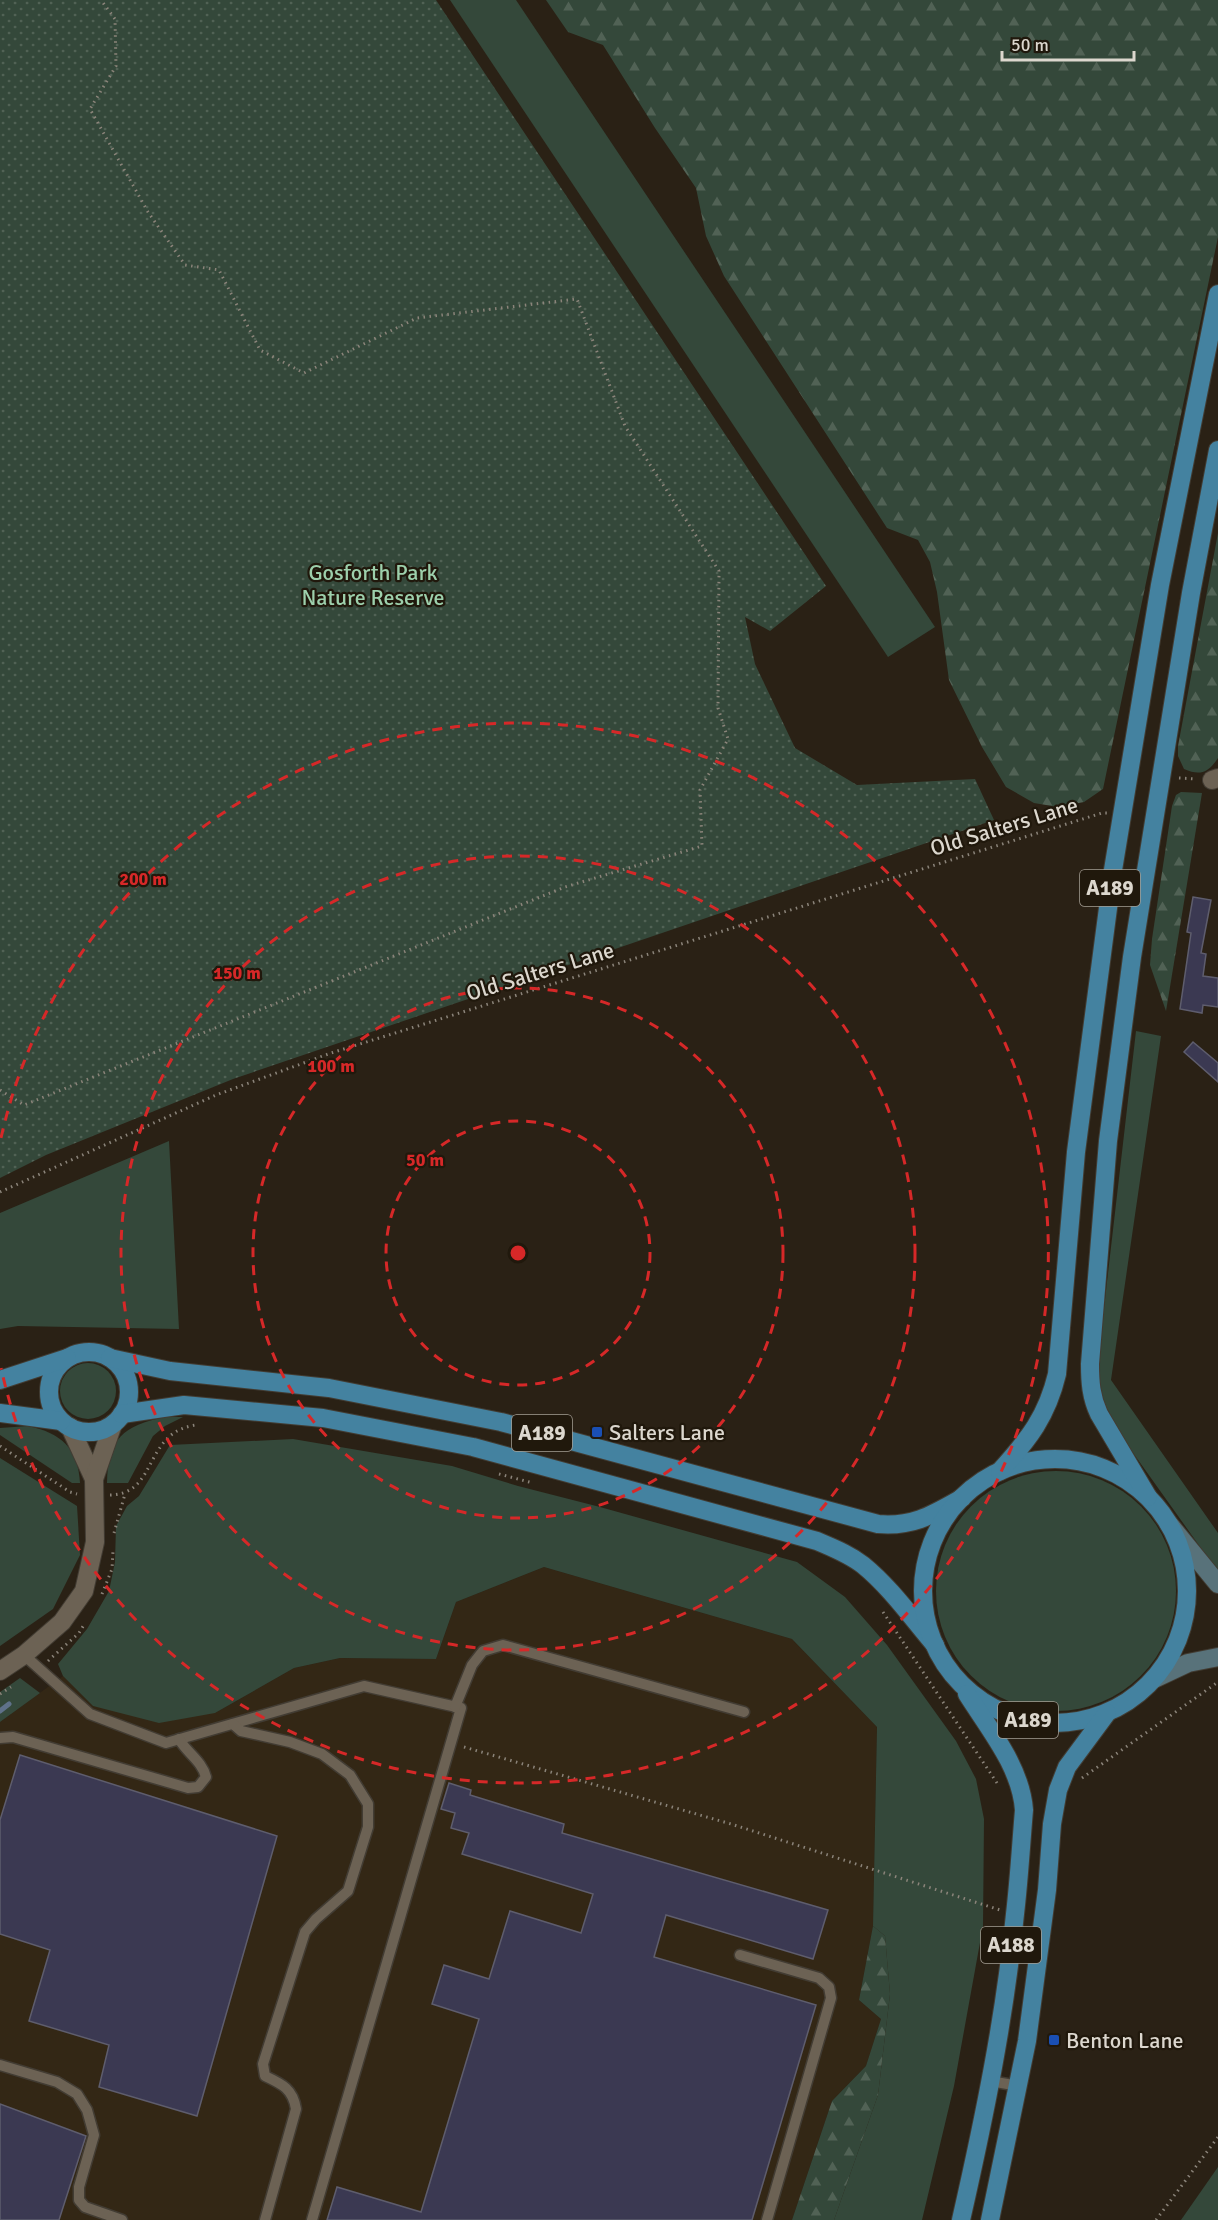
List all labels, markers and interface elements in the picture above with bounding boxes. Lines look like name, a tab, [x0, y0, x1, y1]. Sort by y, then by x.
scale bar	[1002, 24, 1134, 62]
text: 50 m	[1011, 34, 1049, 56]
park label: Gosforth Park Nature Reserve	[301, 559, 445, 611]
street label: Old Salters Lane	[927, 791, 1081, 862]
text: 200 m	[119, 868, 167, 890]
road number: A189	[1080, 870, 1140, 906]
street label: Old Salters Lane	[463, 936, 617, 1007]
text: 150 m	[213, 962, 261, 984]
text: 100 m	[307, 1055, 355, 1077]
text: 50 m	[406, 1149, 444, 1171]
centre of rings	[508, 1243, 528, 1263]
road number: A189	[512, 1415, 572, 1451]
place label: Salters Lane	[609, 1419, 725, 1446]
marker: Salters Lane	[590, 1425, 604, 1439]
road number: A189	[998, 1702, 1058, 1738]
road number: A188	[981, 1927, 1041, 1963]
place label: Benton Lane	[1066, 2027, 1184, 2054]
marker: Benton Lane	[1047, 2033, 1061, 2047]

